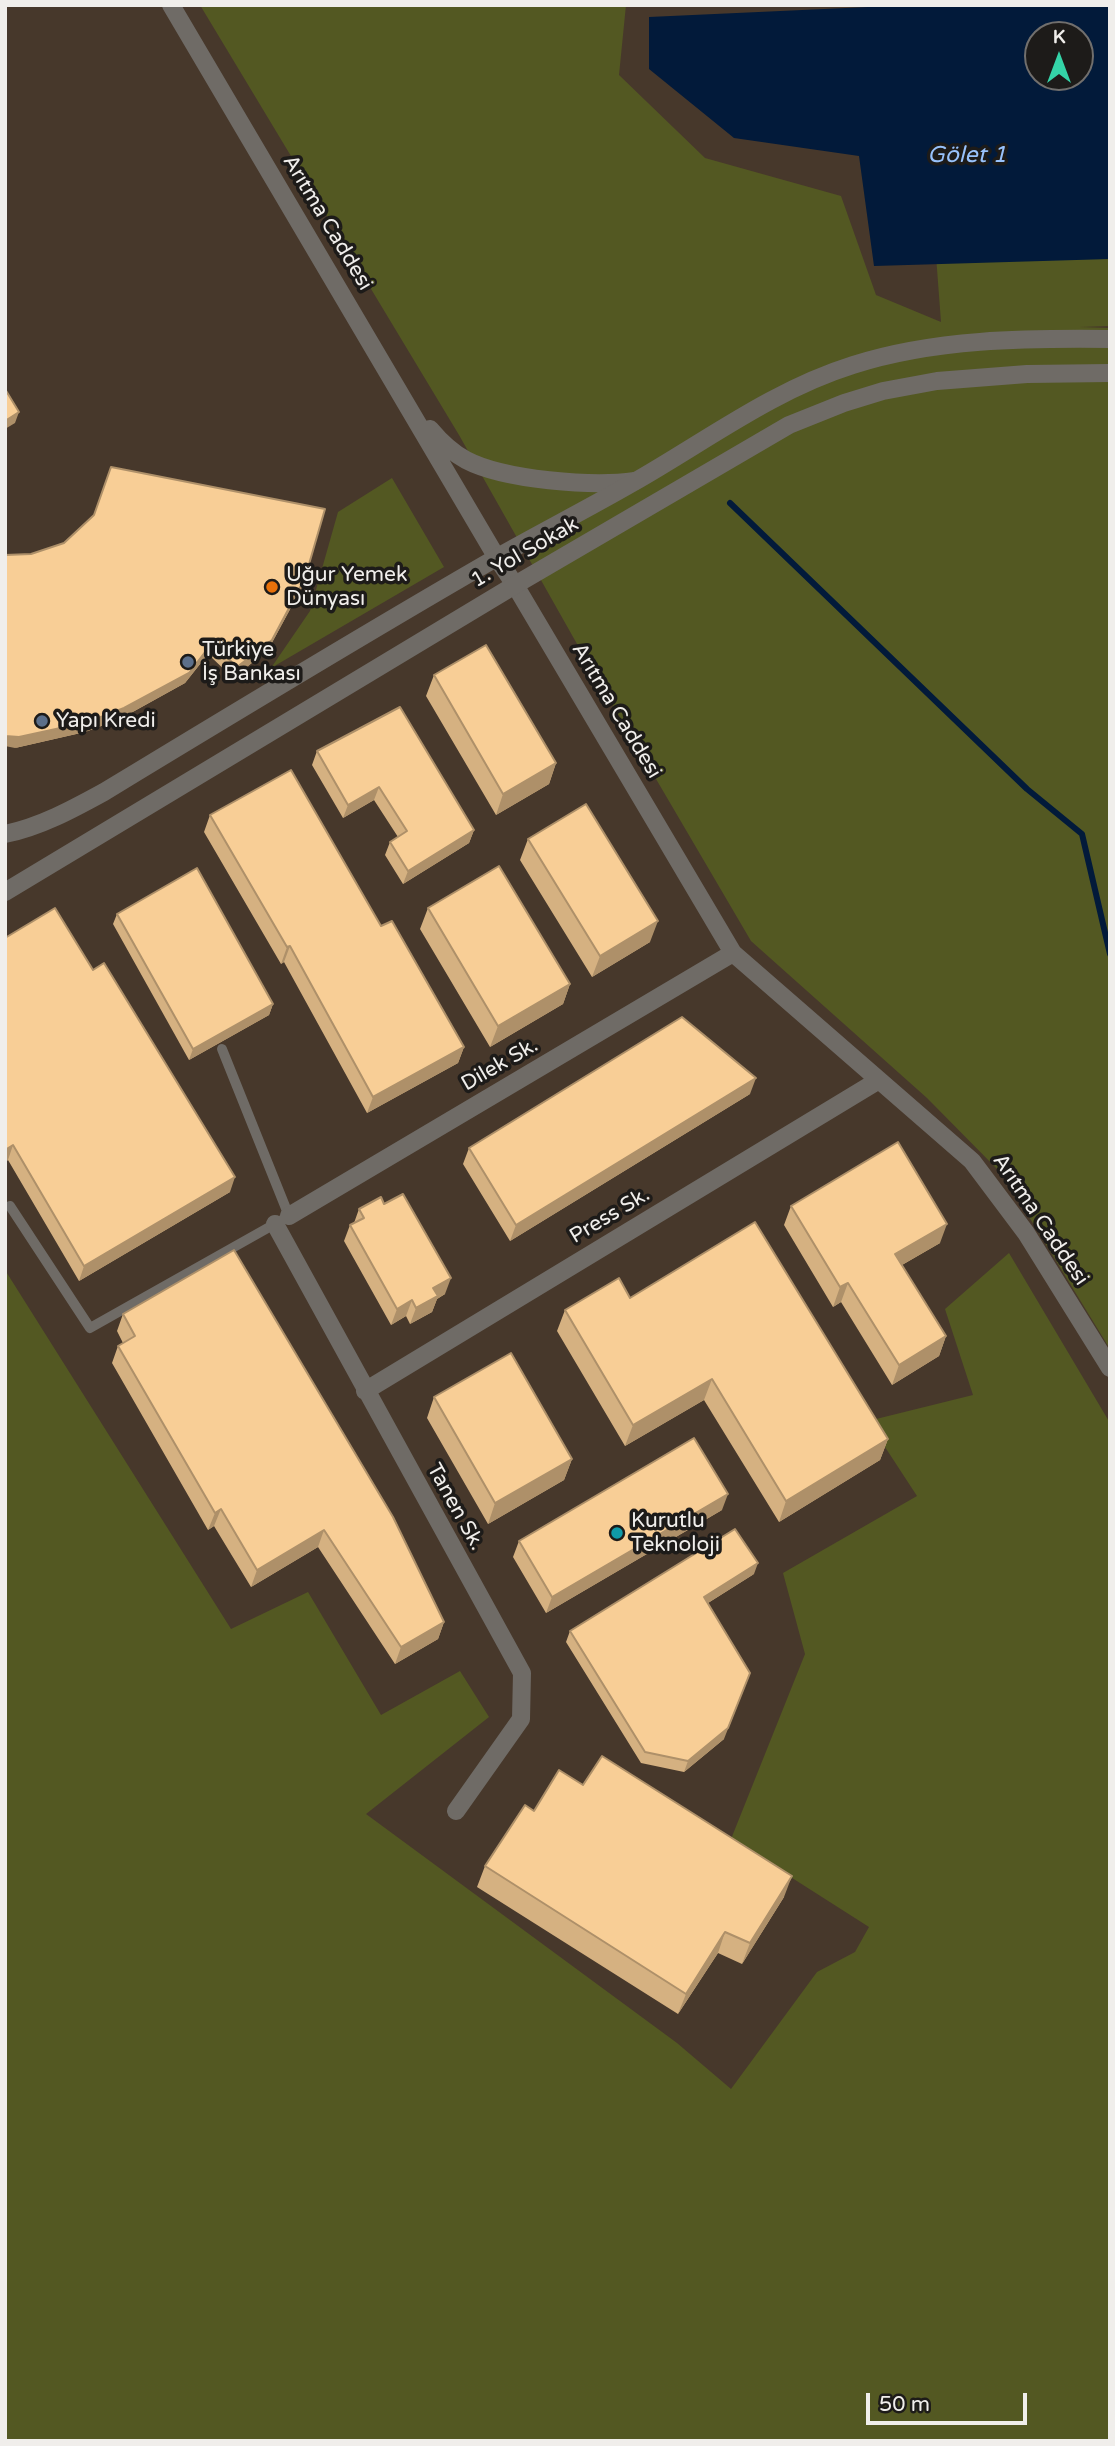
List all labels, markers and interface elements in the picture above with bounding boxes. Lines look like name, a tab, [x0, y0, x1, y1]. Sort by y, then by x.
north arrow	[1024, 21, 1094, 91]
text: K	[1053, 26, 1065, 48]
water label: Gölet 1	[927, 142, 1007, 170]
street label: Arıtma Caddesi	[277, 151, 377, 295]
street label: 1. Yol Sokak	[467, 512, 583, 594]
place label: Uğur Yemek Dünyası	[286, 562, 407, 612]
marker: Uğur Yemek Dünyası	[264, 579, 280, 595]
place label: Türkiye İş Bankası	[202, 637, 301, 687]
street label: Arıtma Caddesi	[566, 639, 666, 783]
marker: Türkiye İş Bankası	[180, 654, 196, 670]
place label: Yapı Kredi	[56, 708, 156, 734]
marker: Yapı Kredi	[34, 713, 50, 729]
street label: Dilek Sk.	[457, 1033, 543, 1097]
street label: Arıtma Caddesi	[987, 1149, 1093, 1291]
street label: Press Sk.	[565, 1182, 655, 1250]
street label: Tanen Sk.	[421, 1459, 489, 1555]
place label: Kurutlu Teknoloji	[631, 1508, 720, 1558]
marker: Kurutlu Teknoloji	[609, 1525, 625, 1541]
scale bar	[870, 2380, 1031, 2424]
text: 50 m	[879, 2392, 930, 2417]

